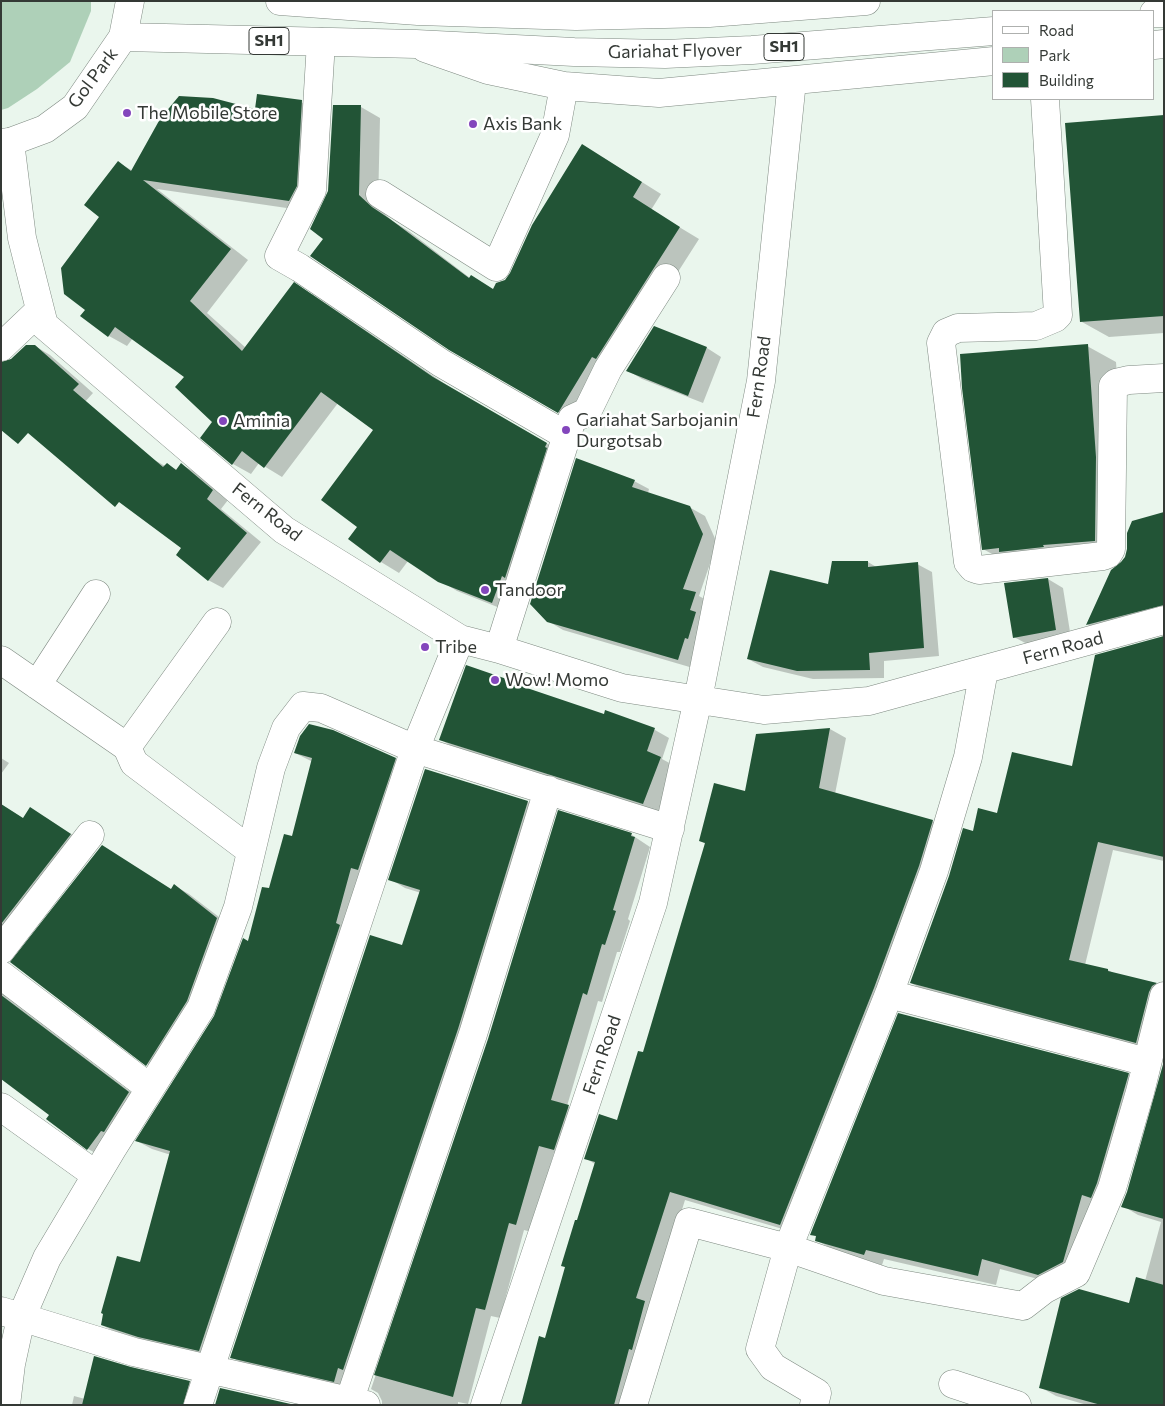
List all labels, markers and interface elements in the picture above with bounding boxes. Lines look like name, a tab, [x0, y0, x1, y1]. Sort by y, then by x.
legend	[992, 10, 1155, 100]
text: Road	[1039, 21, 1074, 39]
road number: SH1	[249, 27, 289, 54]
road number: SH1	[764, 34, 804, 61]
street label: Gariahat Flyover	[608, 39, 742, 63]
street label: Gol Park	[63, 44, 123, 112]
text: Park	[1039, 46, 1070, 64]
text: Building	[1039, 71, 1094, 89]
place label: The Mobile Store	[137, 102, 277, 124]
marker: The Mobile Store	[121, 107, 133, 119]
place label: Axis Bank	[483, 113, 562, 135]
marker: Axis Bank	[467, 118, 479, 130]
street label: Fern Road	[743, 335, 775, 419]
place label: Gariahat Sarbojanin Durgotsab	[576, 409, 738, 452]
place label: Aminia	[233, 410, 290, 432]
marker: Aminia	[217, 415, 229, 427]
marker: Gariahat Sarbojanin Durgotsab	[560, 424, 572, 436]
street label: Fern Road	[228, 478, 306, 546]
place label: Tandoor	[495, 579, 564, 601]
marker: Tandoor	[479, 584, 491, 596]
street label: Fern Road	[1020, 627, 1106, 669]
place label: Tribe	[435, 636, 477, 658]
marker: Tribe	[419, 641, 431, 653]
place label: Wow! Momo	[505, 669, 609, 691]
marker: Wow! Momo	[489, 674, 501, 686]
street label: Fern Road	[578, 1013, 626, 1097]

